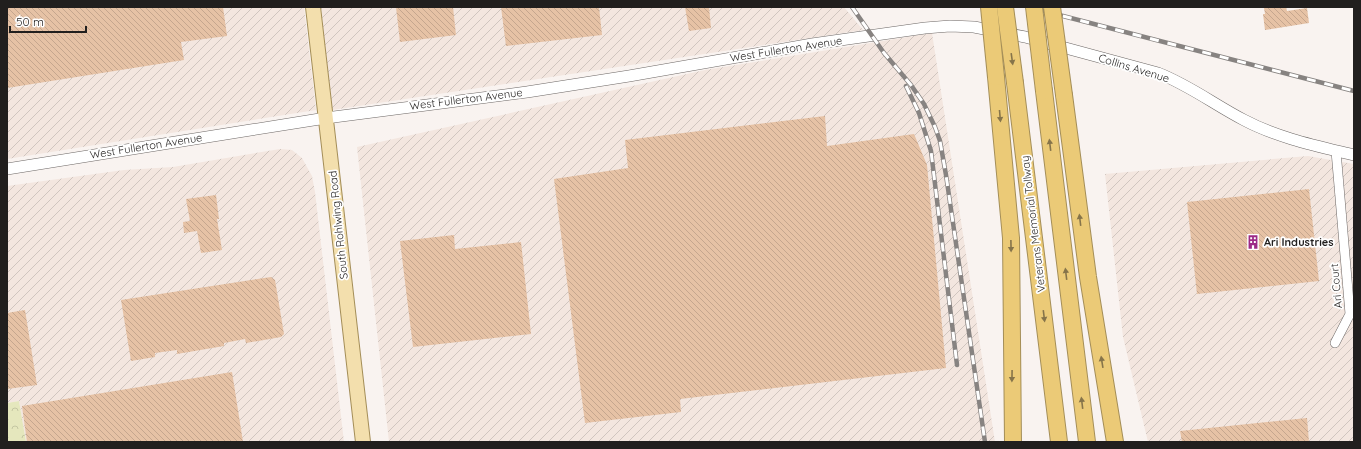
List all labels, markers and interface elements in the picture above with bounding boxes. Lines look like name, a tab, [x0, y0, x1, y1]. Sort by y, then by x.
scale bar	[10, 8, 86, 34]
text: 50 m	[16, 14, 44, 29]
street label: West Fullerton Avenue	[729, 33, 843, 65]
street label: Collins Avenue	[1097, 51, 1171, 85]
one-way arrow	[1009, 53, 1015, 65]
street label: West Fullerton Avenue	[409, 85, 523, 113]
one-way arrow	[997, 110, 1003, 122]
street label: West Fullerton Avenue	[89, 130, 203, 162]
one-way arrow	[1047, 139, 1054, 151]
street label: Veterans Memorial Tollway	[1018, 155, 1048, 293]
street label: South Rohlwing Road	[325, 170, 351, 280]
one-way arrow	[1077, 214, 1083, 226]
building icon: Ari Industries	[1245, 234, 1261, 250]
place label: Ari Industries	[1264, 235, 1334, 249]
one-way arrow	[1008, 240, 1015, 252]
street label: Ari Court	[1327, 263, 1345, 309]
one-way arrow	[1063, 268, 1070, 280]
one-way arrow	[1040, 310, 1047, 322]
one-way arrow	[1098, 356, 1104, 368]
one-way arrow	[1009, 370, 1015, 383]
one-way arrow	[1079, 397, 1086, 409]

